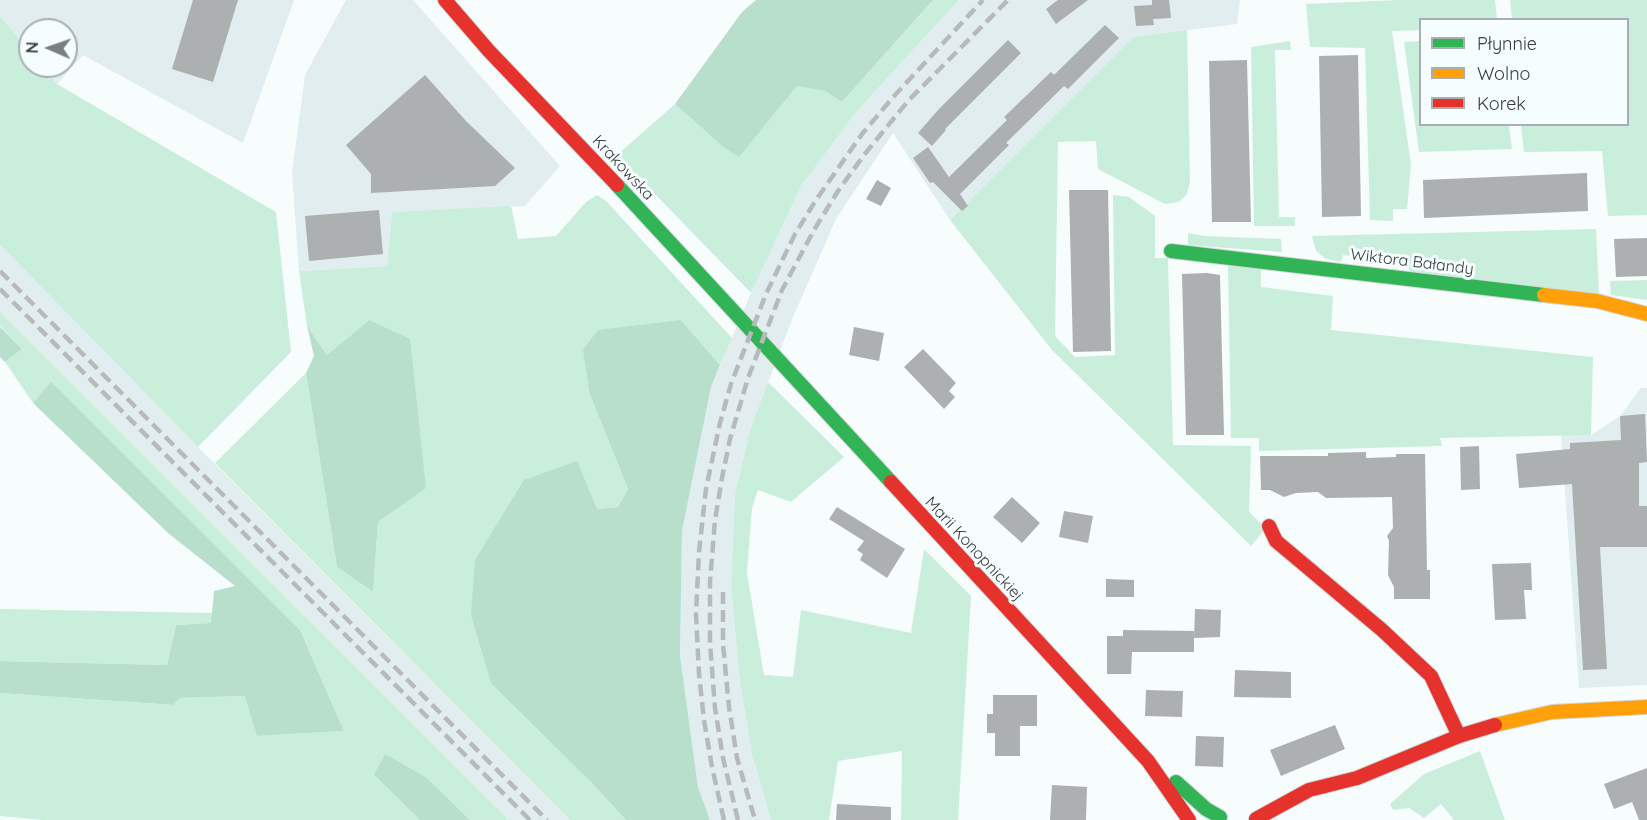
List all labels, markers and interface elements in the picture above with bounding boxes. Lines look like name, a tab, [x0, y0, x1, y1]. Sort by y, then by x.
north arrow	[18, 18, 78, 78]
legend	[1419, 18, 1629, 126]
text: Płynnie	[1477, 32, 1537, 55]
text: N	[22, 41, 42, 54]
text: Wolno	[1477, 62, 1530, 85]
text: Korek	[1477, 92, 1526, 115]
street label: Krakowska	[588, 132, 658, 204]
street label: Wiktora Bałandy	[1349, 245, 1475, 279]
street label: Marii Konopnickiej	[921, 493, 1027, 605]

